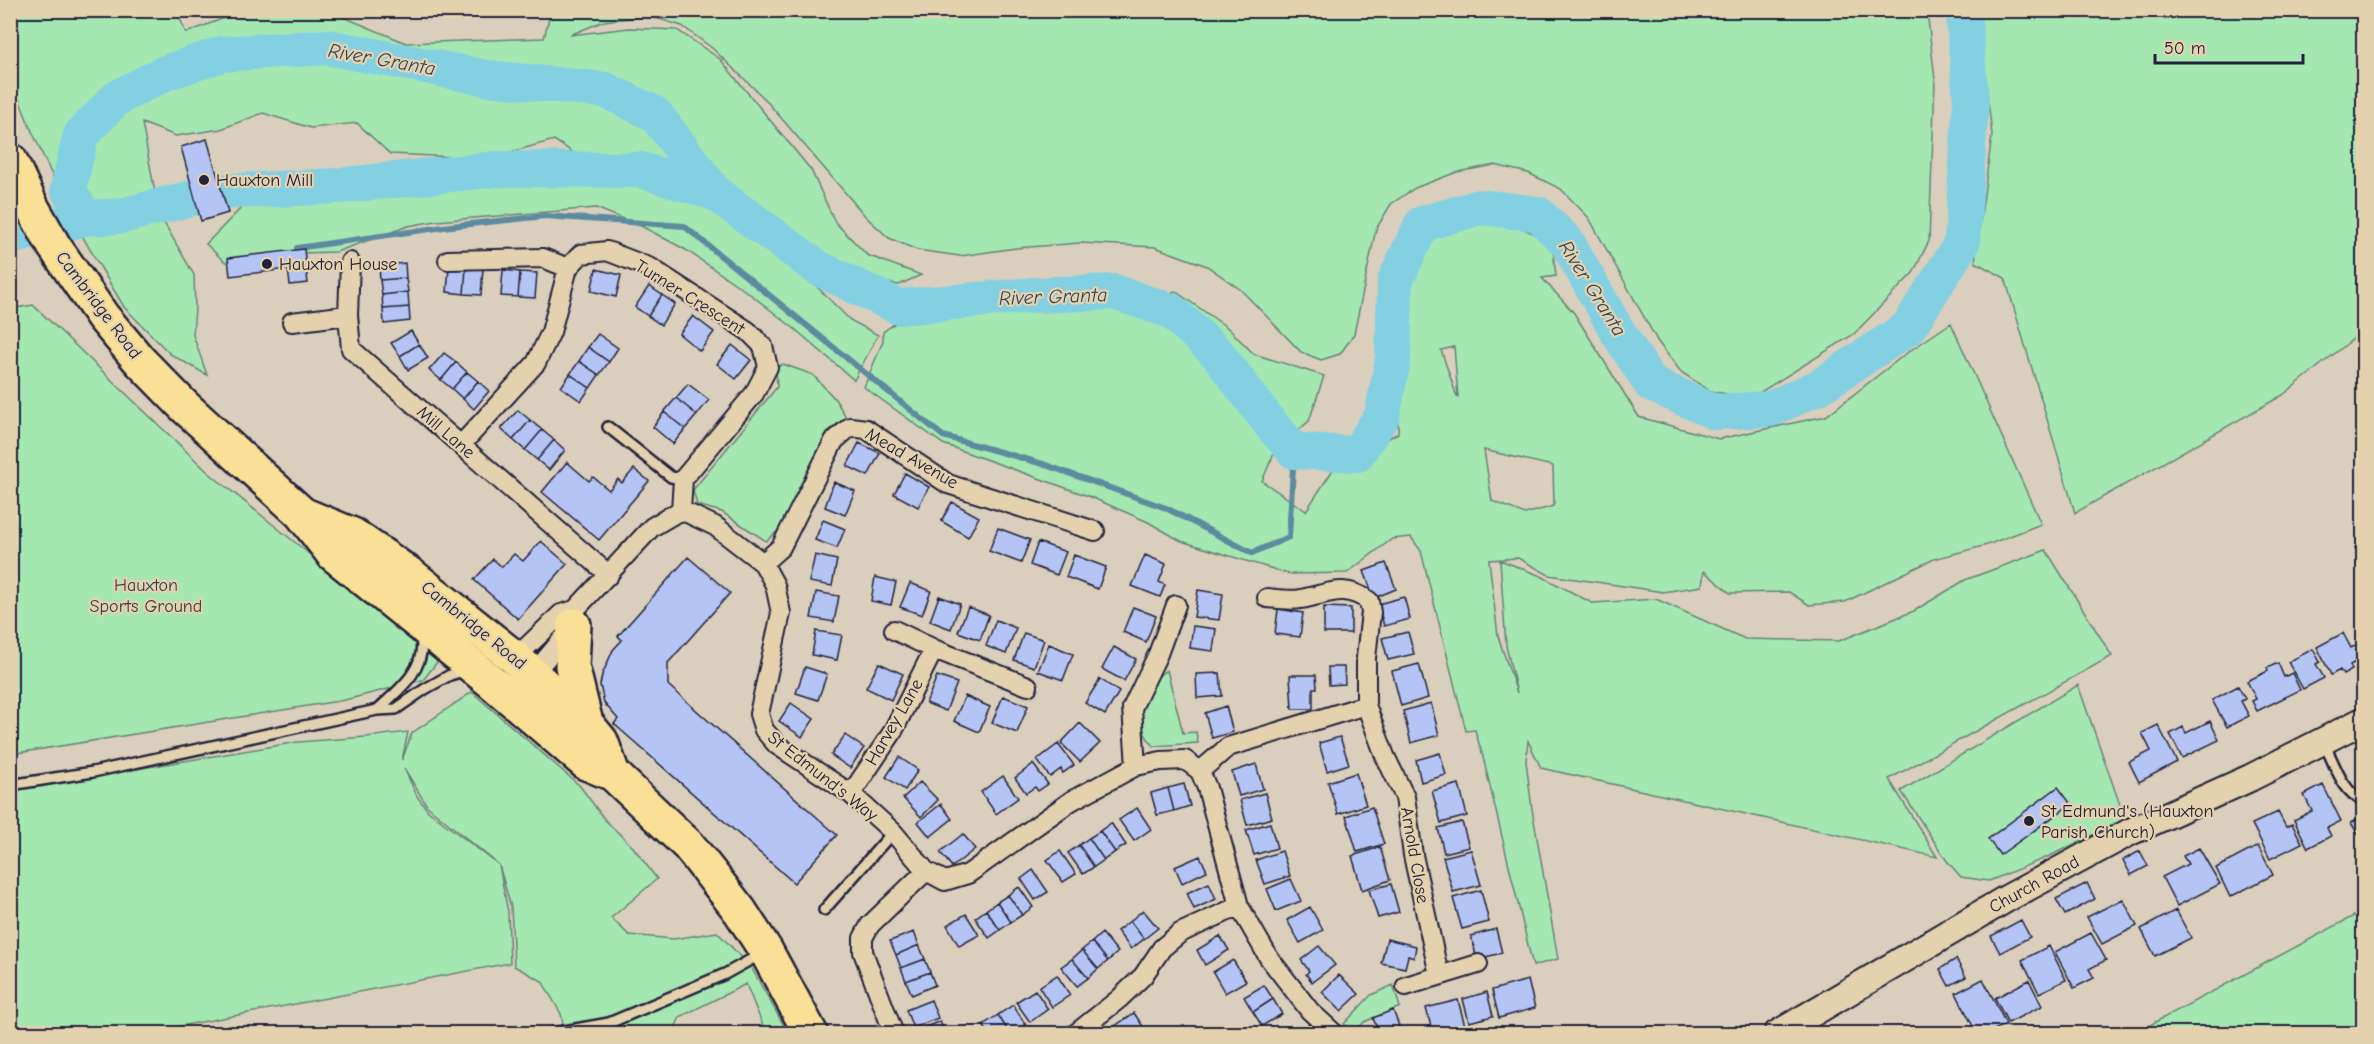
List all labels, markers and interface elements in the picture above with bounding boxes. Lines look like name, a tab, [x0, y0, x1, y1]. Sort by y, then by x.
scale bar	[2155, 27, 2304, 65]
text: 50 m	[2164, 38, 2206, 59]
water label: River Granta	[326, 39, 437, 80]
place label: Hauxton Mill	[216, 170, 313, 191]
marker: Hauxton Mill	[197, 173, 211, 187]
water label: River Granta	[1554, 236, 1631, 340]
street label: Cambridge Road	[51, 247, 146, 363]
place label: Hauxton House	[279, 254, 397, 275]
street label: Turner Crescent	[631, 255, 749, 340]
marker: Hauxton House	[260, 257, 274, 271]
water label: River Granta	[998, 283, 1108, 310]
street label: Mill Lane	[412, 401, 479, 463]
street label: Mead Avenue	[862, 423, 962, 493]
park label: Hauxton Sports Ground	[90, 575, 202, 617]
street label: Cambridge Road	[417, 577, 530, 674]
street label: Harvey Lane	[861, 675, 928, 769]
street label: St Edmund's Way	[764, 727, 883, 826]
place label: St Edmund's (Hauxton Parish Church)	[2041, 801, 2213, 843]
street label: Arnold Close	[1396, 805, 1433, 905]
marker: St Edmund's (Hauxton Parish Church)	[2022, 814, 2036, 828]
street label: Church Road	[1986, 851, 2083, 918]

